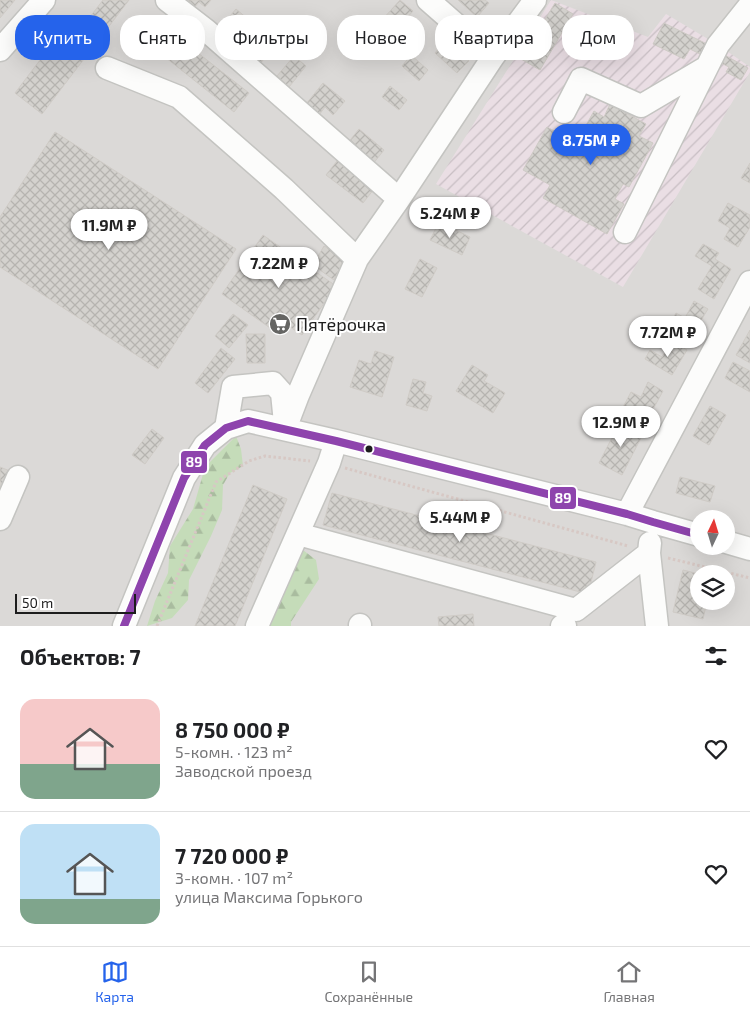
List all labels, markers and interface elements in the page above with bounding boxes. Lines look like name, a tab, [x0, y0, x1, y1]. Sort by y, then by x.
chip: Купить	[15, 15, 110, 60]
chip: Снять	[120, 15, 205, 60]
chip: Фильтры	[215, 15, 327, 60]
chip: Новое	[337, 15, 425, 60]
chip: Квартира	[435, 15, 552, 60]
chip: Дом	[562, 15, 634, 60]
pin: 8.75M ₽	[545, 124, 637, 166]
text: 8.75M ₽	[562, 130, 620, 149]
pin: 5.24M ₽	[404, 196, 496, 239]
text: 5.24M ₽	[420, 203, 480, 222]
pin: 11.9M ₽	[63, 208, 155, 251]
text: 11.9M ₽	[82, 215, 136, 234]
pin: 7.22M ₽	[233, 246, 325, 289]
text: 7.22M ₽	[250, 253, 308, 272]
supermarket icon: Пятёрочка	[268, 312, 292, 336]
place label: Пятёрочка	[296, 313, 386, 335]
pin: 7.72M ₽	[622, 316, 714, 358]
text: 7.72M ₽	[640, 322, 696, 341]
pin: 12.9M ₽	[575, 406, 667, 448]
text: 12.9M ₽	[592, 412, 650, 431]
unlabelled marker	[364, 444, 374, 454]
line badge: 89	[180, 450, 208, 474]
text: 89	[186, 453, 202, 470]
line badge: 89	[549, 486, 577, 510]
text: 89	[555, 489, 571, 506]
pin: 5.44M ₽	[414, 500, 506, 543]
text: 5.44M ₽	[430, 507, 490, 526]
north arrow	[690, 510, 735, 555]
map controls	[690, 510, 735, 610]
button: layers	[690, 565, 735, 610]
scale bar	[15, 591, 136, 614]
text: 50 m	[22, 594, 53, 611]
icon: filters	[702, 642, 730, 670]
text: Объектов: 7	[20, 644, 141, 669]
text: 8 750 000 ₽	[175, 717, 290, 742]
icon: home	[60, 719, 120, 779]
icon: heart	[702, 735, 730, 763]
text: 5-комн. · 123 m²	[175, 742, 293, 761]
text: Заводской проезд	[175, 761, 312, 780]
text: 7 720 000 ₽	[175, 843, 288, 868]
icon: home	[60, 844, 120, 904]
icon: heart	[702, 860, 730, 888]
text: 3-комн. · 107 m²	[175, 868, 293, 887]
text: улица Максима Горького	[175, 887, 363, 906]
tab: Карта	[95, 958, 134, 1005]
tab: Сохранённые	[324, 958, 413, 1005]
tab: Главная	[603, 958, 655, 1005]

